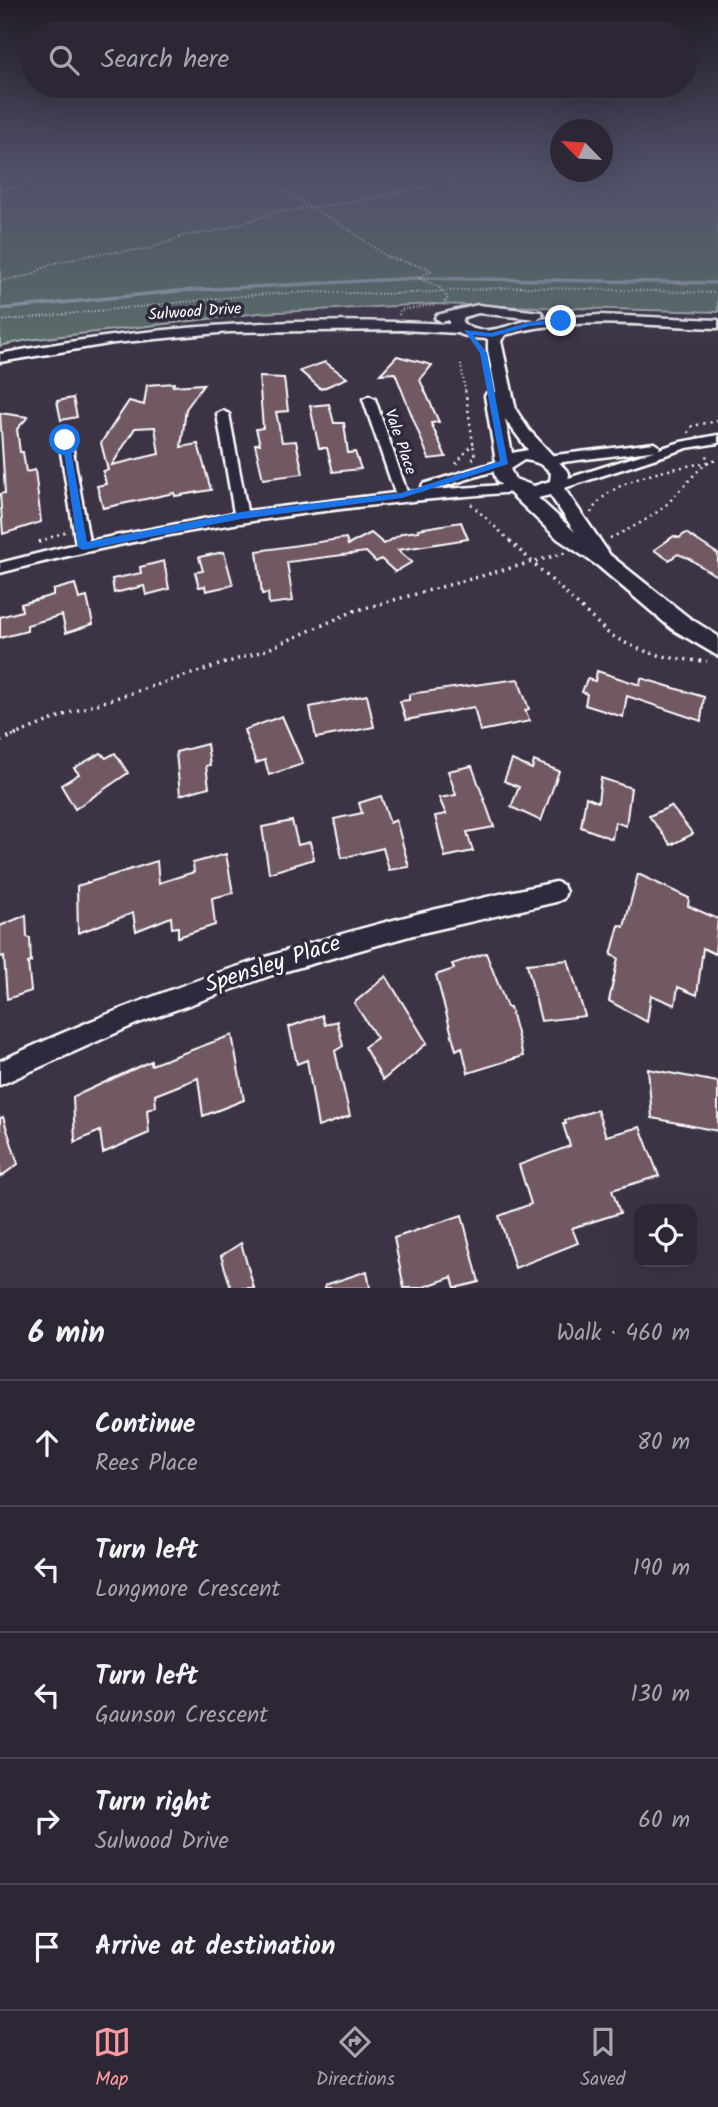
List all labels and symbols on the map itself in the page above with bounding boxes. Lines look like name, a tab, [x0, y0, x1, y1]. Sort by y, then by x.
north arrow	[550, 119, 613, 182]
street label: Sulwood Drive	[148, 296, 242, 328]
route end	[545, 305, 576, 336]
street label: Vale Place	[377, 406, 423, 478]
route start	[49, 424, 80, 455]
street label: Spensley Place	[200, 926, 346, 1004]

